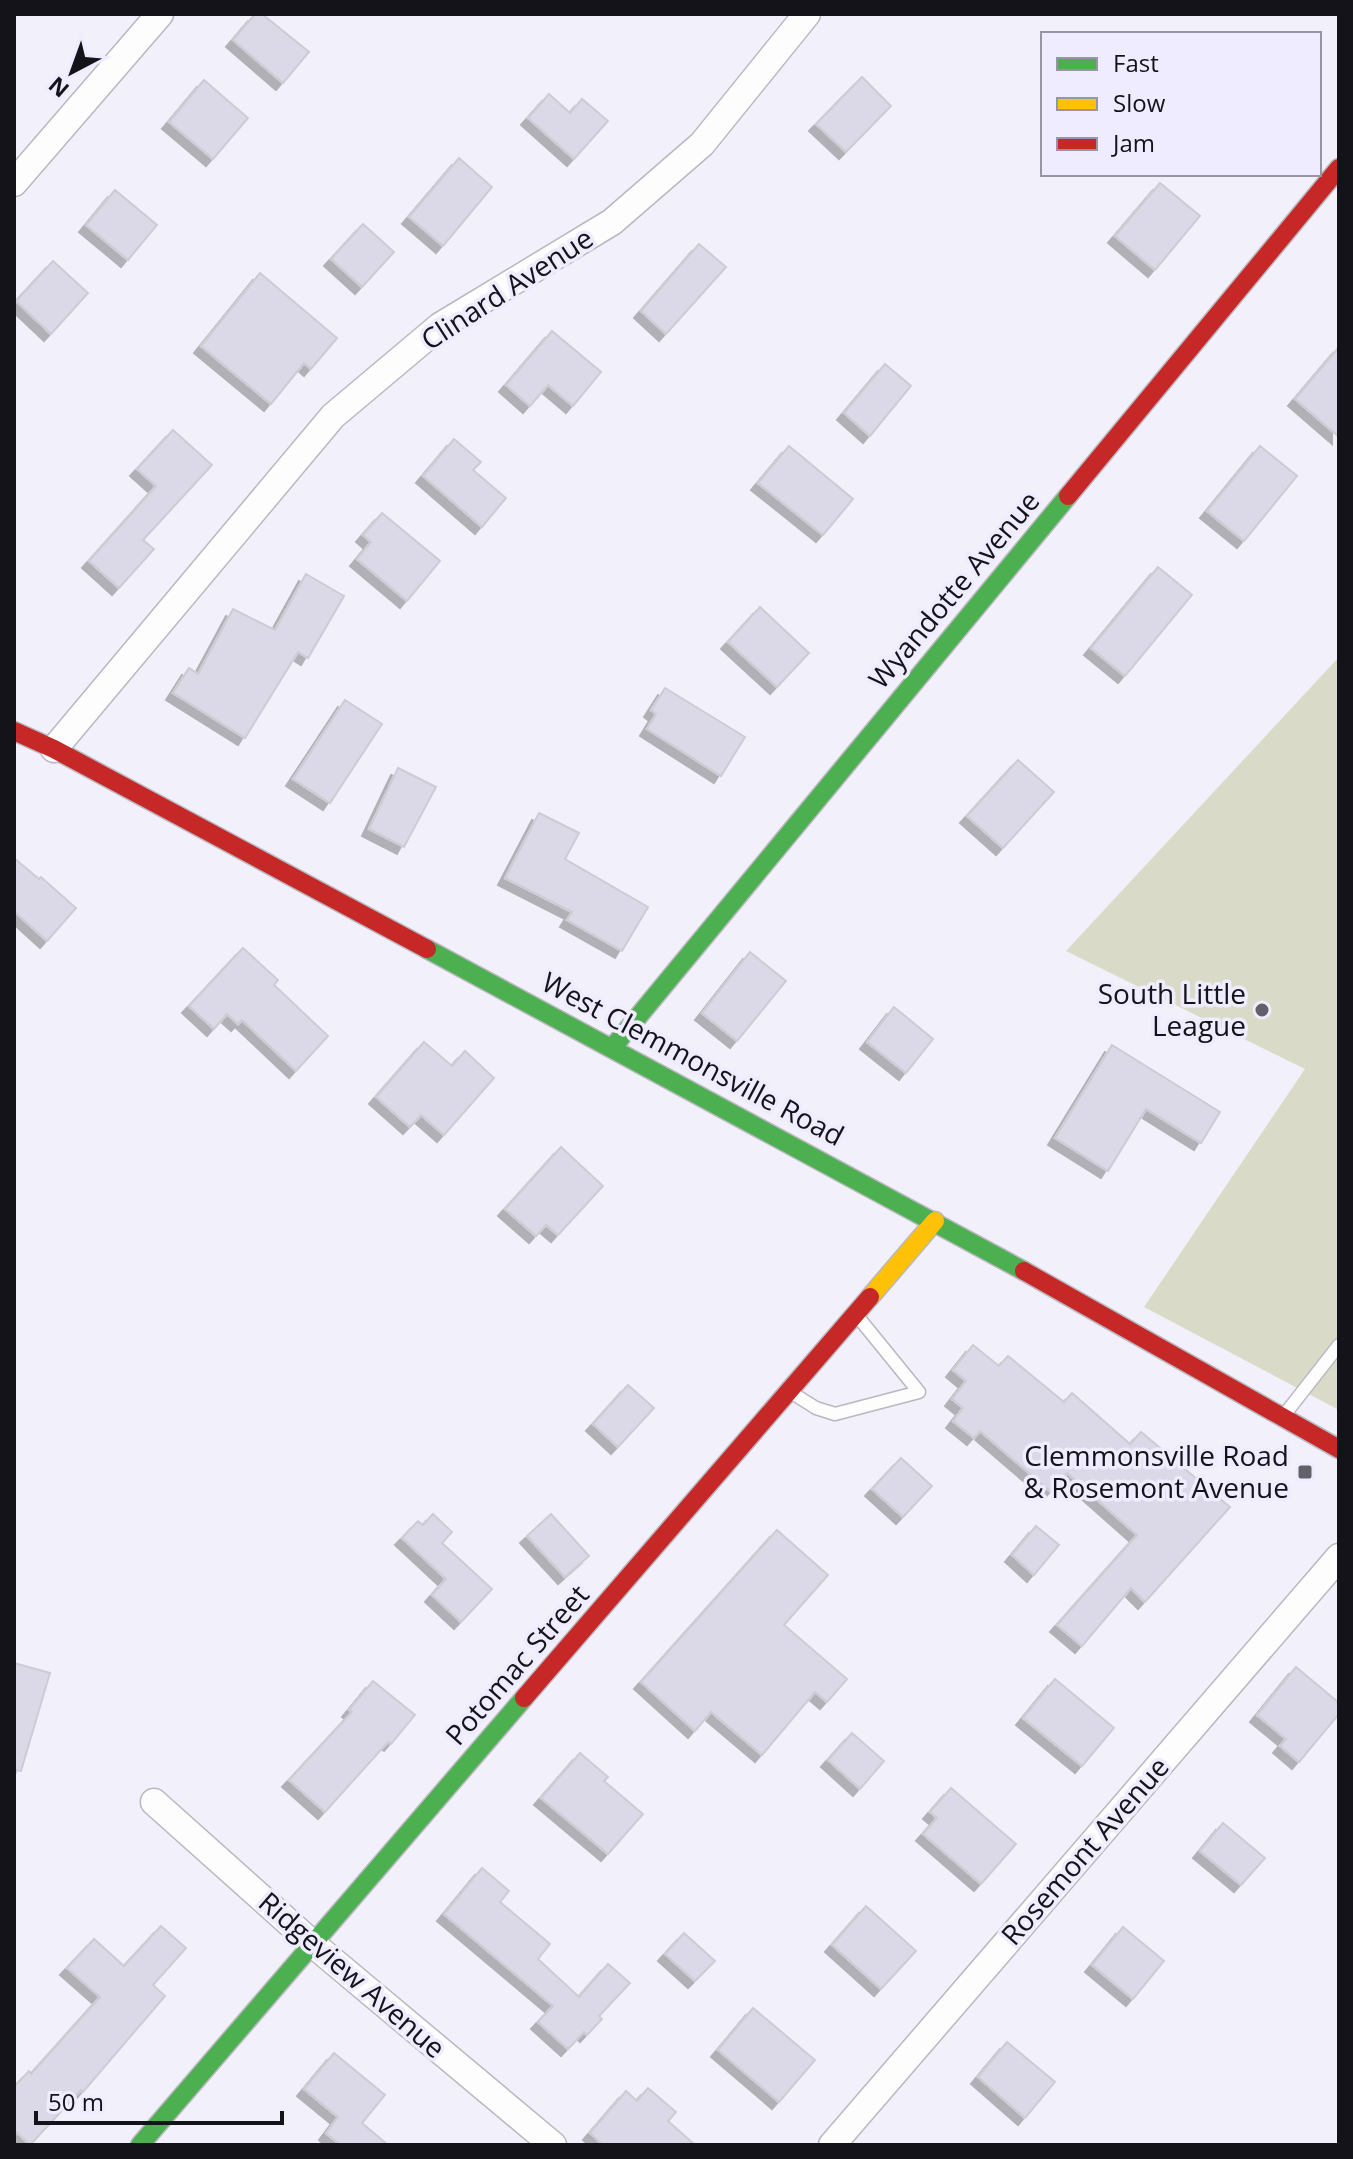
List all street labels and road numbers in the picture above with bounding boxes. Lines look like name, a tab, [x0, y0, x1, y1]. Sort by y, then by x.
street label: Clinard Avenue	[413, 218, 600, 358]
street label: Wyandotte Avenue	[859, 483, 1047, 696]
street label: West Clemmonsville Road	[536, 962, 851, 1154]
street label: Potomac Street	[436, 1576, 596, 1753]
street label: Rosemont Avenue	[992, 1748, 1177, 1953]
street label: Ridgeview Avenue	[251, 1883, 454, 2066]

